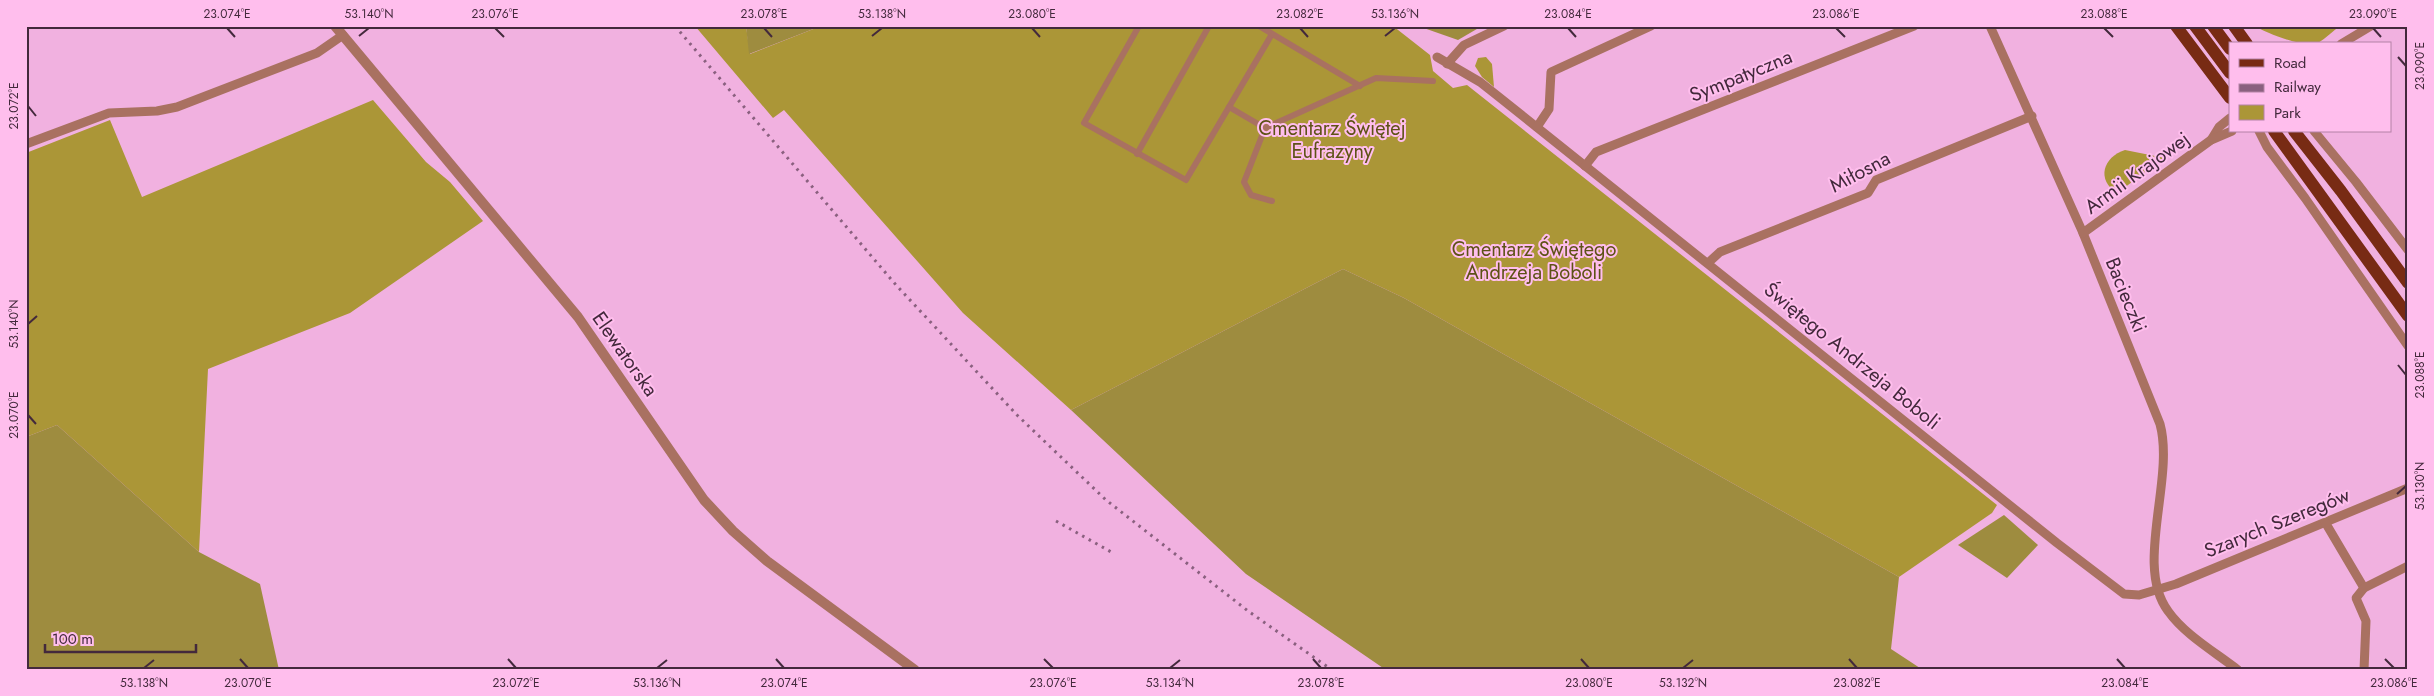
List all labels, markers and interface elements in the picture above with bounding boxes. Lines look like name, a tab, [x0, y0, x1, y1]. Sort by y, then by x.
text: 23.074°E	[203, 5, 251, 23]
text: 53.140°N	[345, 5, 393, 23]
text: 23.076°E	[471, 5, 519, 23]
text: 23.078°E	[741, 5, 787, 23]
text: 53.138°N	[858, 5, 906, 23]
text: 23.080°E	[1008, 5, 1056, 23]
text: 23.082°E	[1276, 5, 1324, 23]
text: 53.136°N	[1371, 5, 1419, 23]
text: 23.084°E	[1544, 5, 1592, 23]
text: 23.086°E	[1812, 5, 1860, 23]
text: 23.088°E	[2080, 5, 2128, 23]
text: 23.090°E	[2349, 5, 2397, 23]
street label: Sympatyczna	[1685, 42, 1797, 110]
legend	[2229, 42, 2392, 132]
text: 23.090°E	[2411, 42, 2429, 90]
text: Road	[2274, 52, 2306, 74]
text: Railway	[2274, 76, 2321, 98]
text: 23.072°E	[5, 82, 23, 130]
text: Park	[2274, 102, 2301, 124]
park label: Cmentarz Świętej Eufrazyny	[1258, 114, 1406, 166]
street label: Armii Krajowej	[2078, 125, 2196, 221]
street label: Miłosna	[1824, 144, 1896, 200]
park label: Cmentarz Świętego Andrzeja Boboli	[1452, 235, 1616, 287]
street label: Bacieczki	[2098, 253, 2154, 337]
street label: Świętego Andrzeja Boboli	[1757, 275, 1947, 437]
text: 53.140°N	[5, 300, 23, 348]
street label: Elewatorska	[585, 306, 665, 402]
text: 23.088°E	[2411, 351, 2429, 399]
text: 23.070°E	[5, 391, 23, 439]
text: 53.130°N	[2411, 462, 2429, 510]
street label: Szarych Szeregów	[2200, 480, 2354, 565]
scale bar	[45, 621, 196, 653]
text: 100 m	[52, 628, 93, 650]
text: 53.138°N	[120, 674, 168, 692]
text: 23.070°E	[224, 674, 272, 692]
text: 23.072°E	[492, 674, 540, 692]
text: 53.136°N	[633, 674, 681, 692]
text: 23.074°E	[760, 674, 808, 692]
text: 23.076°E	[1029, 674, 1077, 692]
text: 53.134°N	[1146, 674, 1194, 692]
text: 23.078°E	[1298, 674, 1344, 692]
text: 23.080°E	[1565, 674, 1613, 692]
text: 53.132°N	[1659, 674, 1707, 692]
text: 23.082°E	[1833, 674, 1881, 692]
text: 23.084°E	[2101, 674, 2149, 692]
text: 23.086°E	[2370, 674, 2418, 692]

